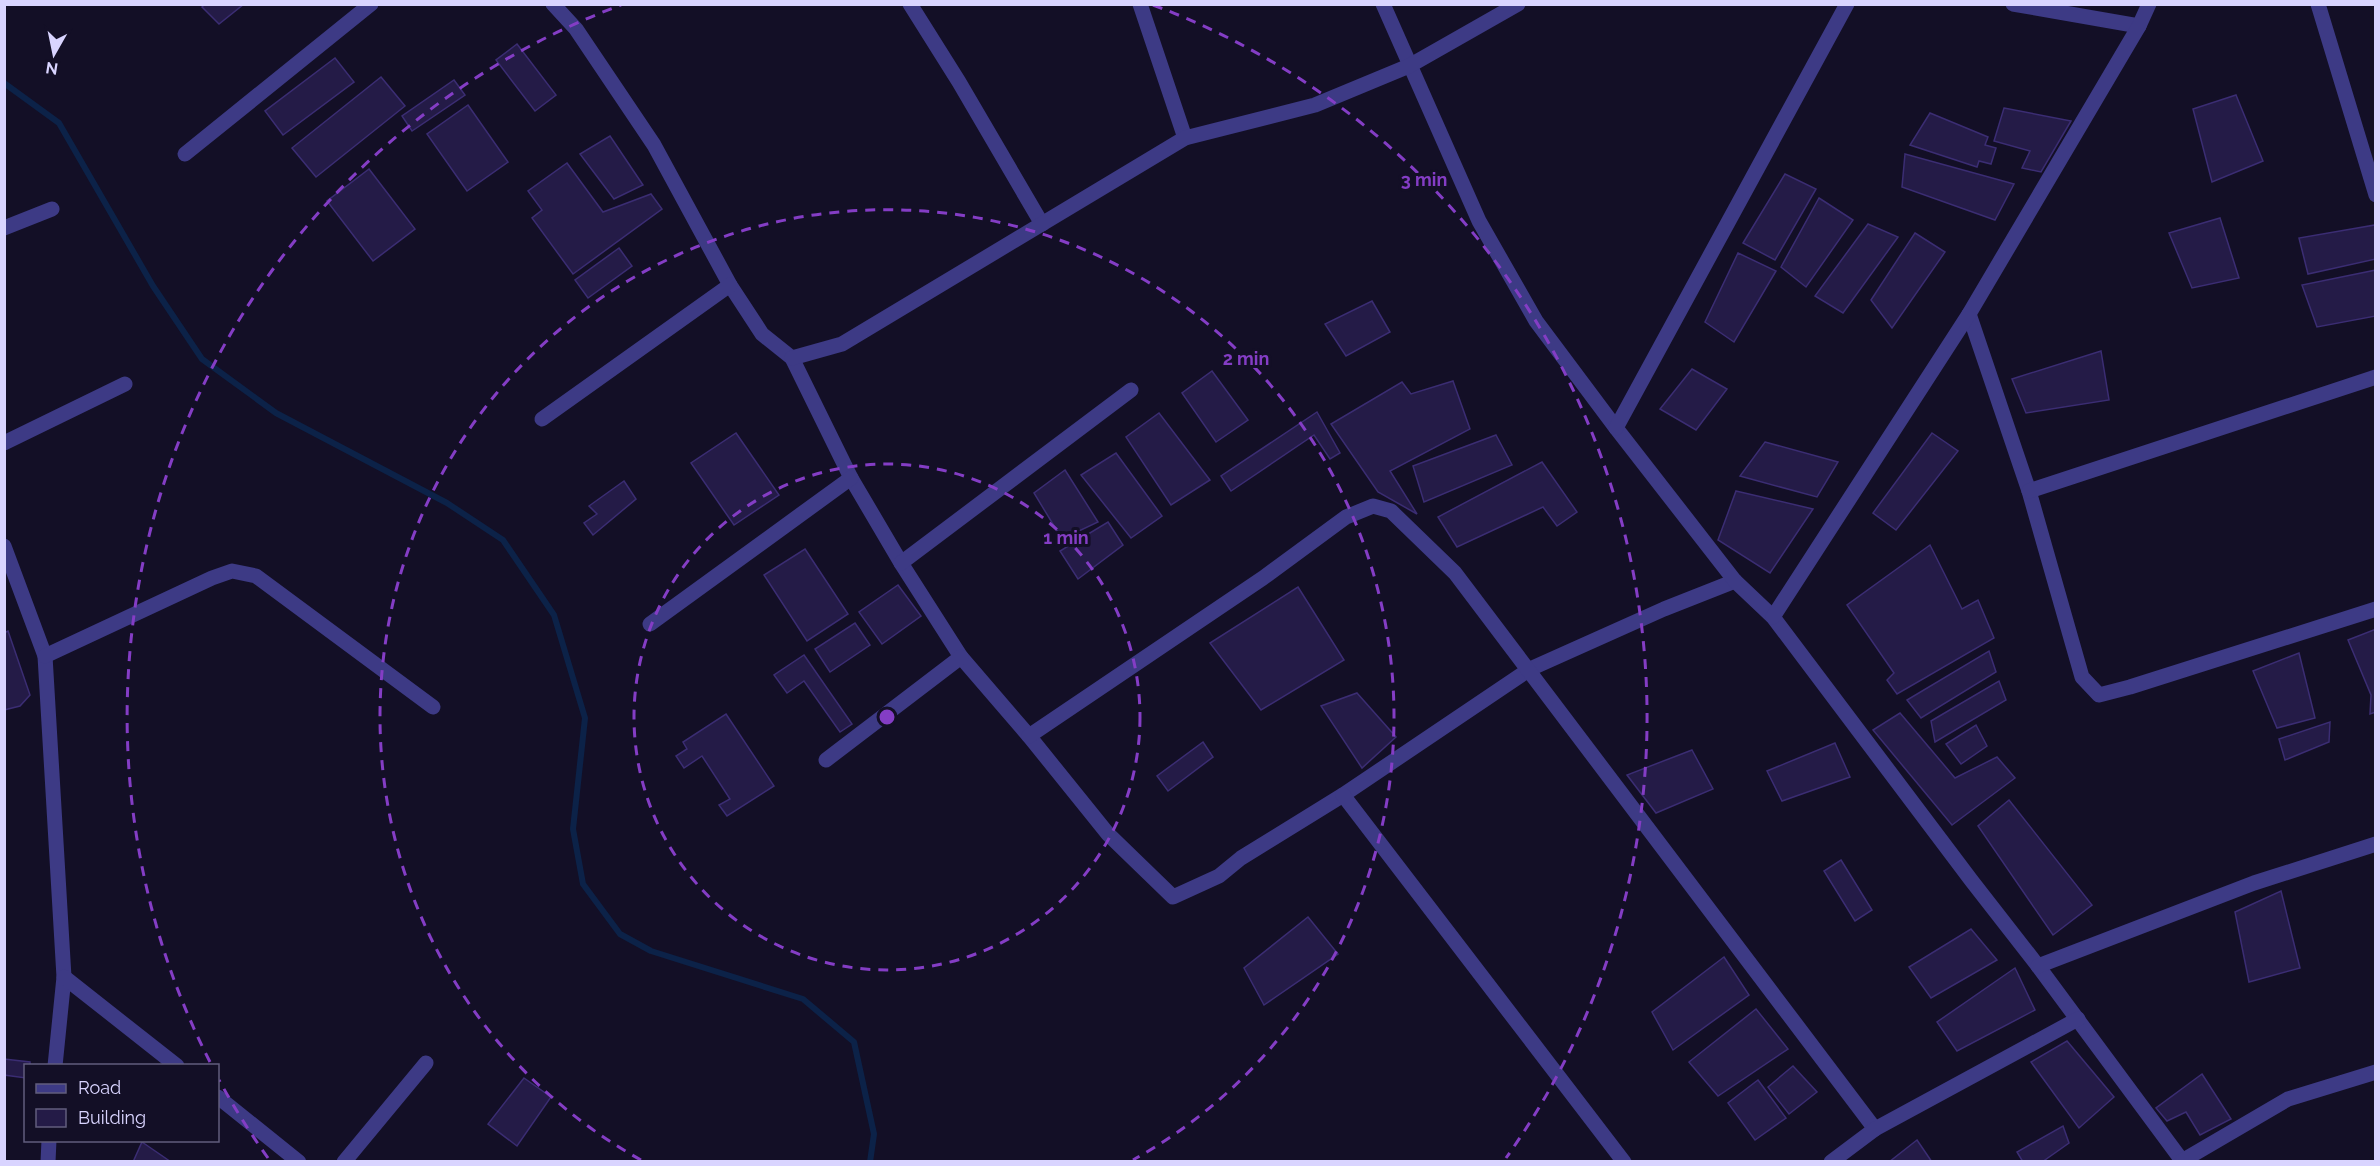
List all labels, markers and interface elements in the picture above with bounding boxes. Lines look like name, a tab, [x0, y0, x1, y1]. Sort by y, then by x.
north arrow	[24, 24, 84, 84]
text: N	[44, 58, 59, 79]
text: 3 min	[1401, 169, 1447, 190]
text: 2 min	[1223, 348, 1269, 369]
text: 1 min	[1043, 527, 1089, 548]
centre of rings	[877, 707, 897, 727]
legend	[24, 1064, 219, 1142]
text: Road	[78, 1077, 121, 1098]
text: Building	[78, 1107, 146, 1128]

